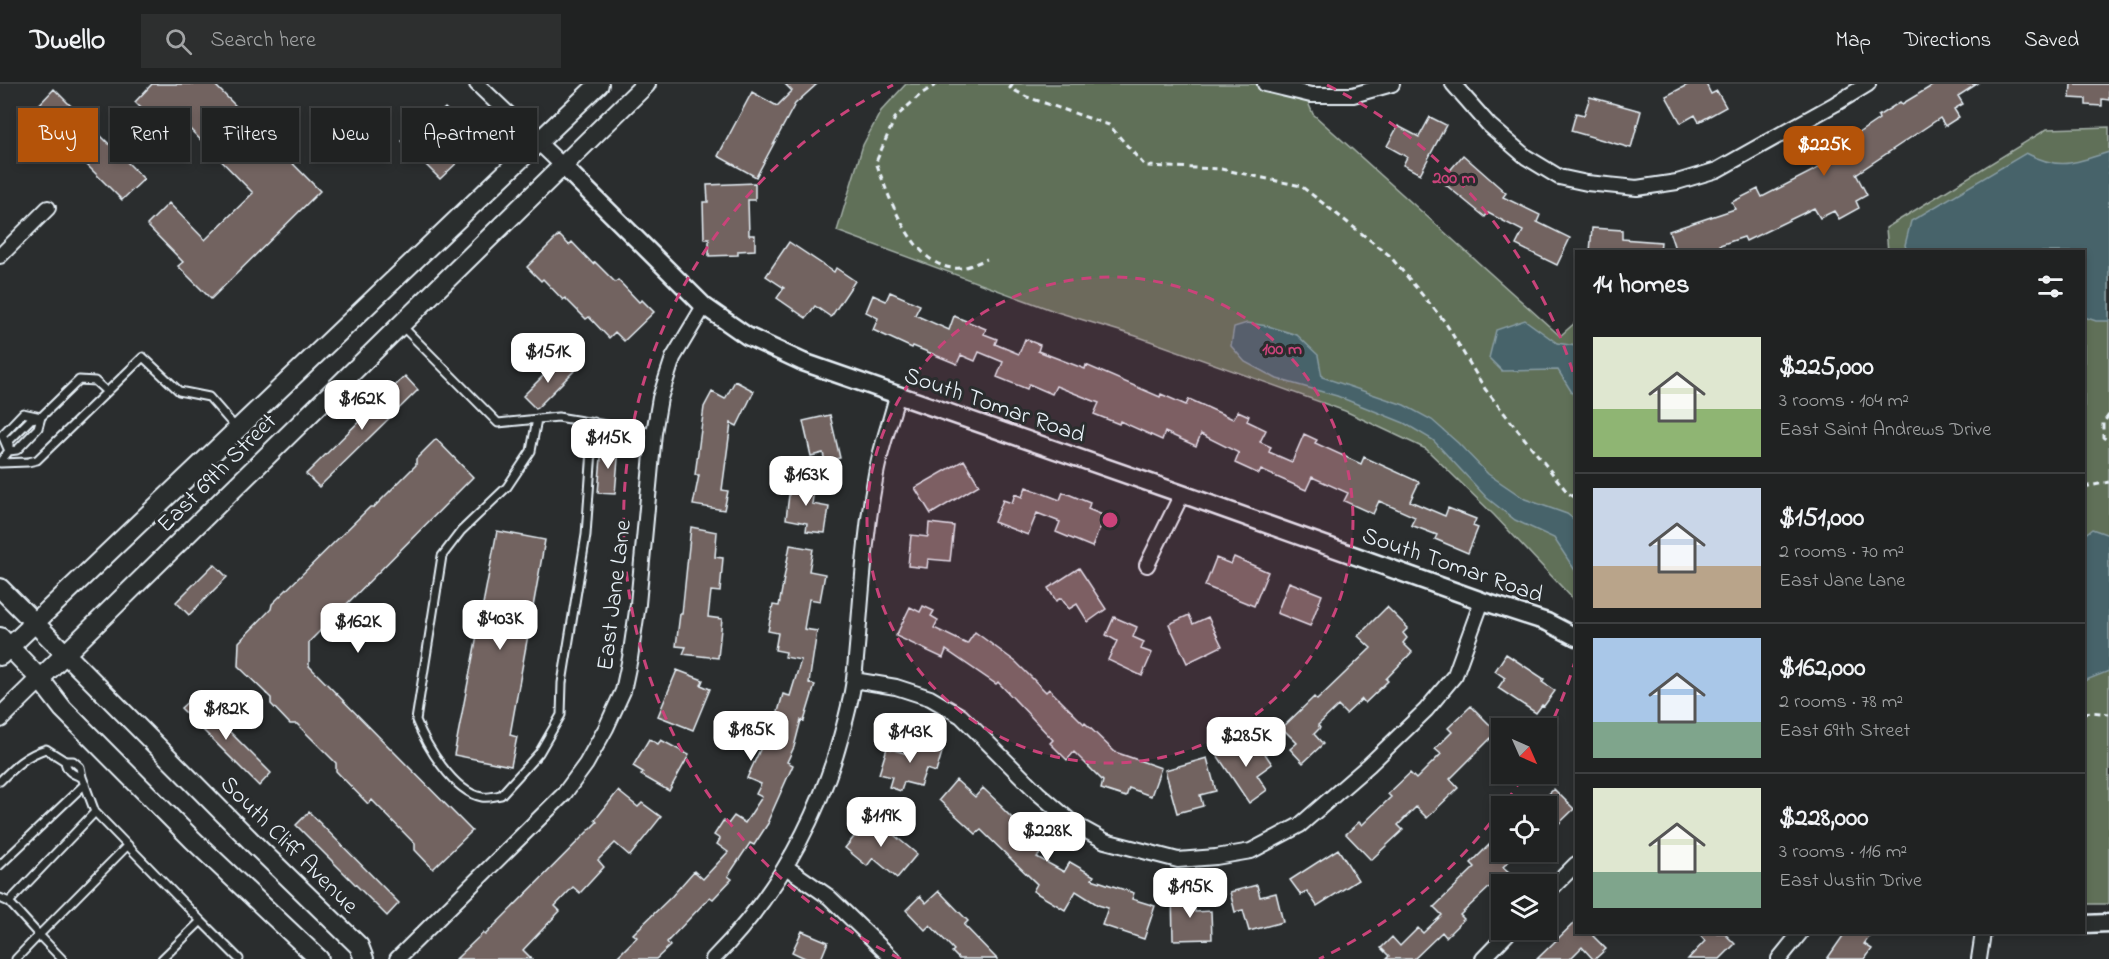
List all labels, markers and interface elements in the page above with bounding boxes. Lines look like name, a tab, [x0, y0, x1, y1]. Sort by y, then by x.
search box	[141, 14, 561, 68]
text: Dwello	[30, 21, 105, 62]
icon: search	[162, 25, 195, 58]
text: Search here	[210, 25, 316, 57]
text: Map	[1835, 26, 1871, 56]
text: Directions	[1904, 26, 1991, 56]
text: Saved	[2024, 26, 2079, 56]
chip: Buy	[18, 108, 98, 162]
chip: Rent	[110, 108, 190, 162]
chip: Filters	[202, 108, 299, 162]
chip: New	[311, 108, 390, 162]
chip: Apartment	[402, 108, 537, 162]
pin: $225K	[1782, 126, 1866, 177]
text: $225K	[1797, 131, 1851, 160]
text: 200 m	[1432, 166, 1476, 192]
text: 14 homes	[1593, 267, 1689, 305]
icon: filters	[2034, 270, 2067, 303]
pin: $151K	[506, 333, 590, 384]
text: 100 m	[1262, 337, 1302, 363]
text: $151K	[525, 338, 571, 367]
text: $225,000	[1779, 349, 1874, 387]
street label: South Tomar Road	[899, 359, 1090, 454]
icon: home	[1641, 361, 1713, 433]
pin: $162K	[320, 380, 404, 431]
text: $162K	[339, 385, 385, 414]
text: 3 rooms · 104 m²	[1779, 387, 1909, 416]
street label: East 69th Street	[150, 406, 286, 542]
text: East Saint Andrews Drive	[1779, 416, 1991, 445]
pin: $115K	[566, 419, 650, 470]
text: $115K	[585, 424, 631, 453]
pin: $163K	[764, 456, 848, 507]
text: $163K	[783, 461, 829, 490]
text: $151,000	[1779, 500, 1864, 538]
centre of rings	[1100, 510, 1120, 530]
icon: home	[1641, 512, 1713, 584]
street label: East Jane Lane	[589, 518, 642, 673]
street label: South Tomar Road	[1357, 519, 1548, 614]
text: 2 rooms · 70 m²	[1779, 538, 1904, 567]
text: East Jane Lane	[1779, 567, 1905, 596]
pin: $403K	[458, 600, 542, 651]
pin: $162K	[316, 603, 400, 654]
text: $403K	[477, 605, 523, 634]
text: $162K	[335, 608, 381, 637]
text: $162,000	[1779, 650, 1866, 688]
icon: home	[1641, 662, 1713, 734]
text: 2 rooms · 78 m²	[1779, 688, 1903, 717]
pin: $182K	[184, 690, 268, 741]
text: $182K	[203, 695, 249, 724]
pin: $185K	[709, 711, 793, 762]
pin: $143K	[868, 713, 952, 764]
text: $185K	[727, 716, 775, 745]
pin: $285K	[1204, 717, 1288, 768]
text: East 69th Street	[1779, 717, 1910, 746]
text: $143K	[888, 718, 932, 747]
north arrow	[1491, 718, 1557, 784]
map controls	[1491, 718, 1557, 940]
text: $285K	[1221, 722, 1271, 751]
street label: South Cliff Avenue	[211, 769, 366, 923]
button: locate	[1491, 796, 1557, 862]
pin: $119K	[839, 797, 923, 848]
text: $228,000	[1779, 800, 1869, 838]
text: $119K	[861, 802, 901, 831]
pin: $228K	[1005, 812, 1089, 863]
icon: home	[1641, 812, 1713, 884]
text: $228K	[1022, 817, 1072, 846]
text: 3 rooms · 116 m²	[1779, 838, 1907, 867]
text: East Justin Drive	[1779, 867, 1922, 896]
pin: $195K	[1148, 868, 1232, 919]
text: $195K	[1167, 873, 1213, 902]
button: layers	[1491, 874, 1557, 940]

